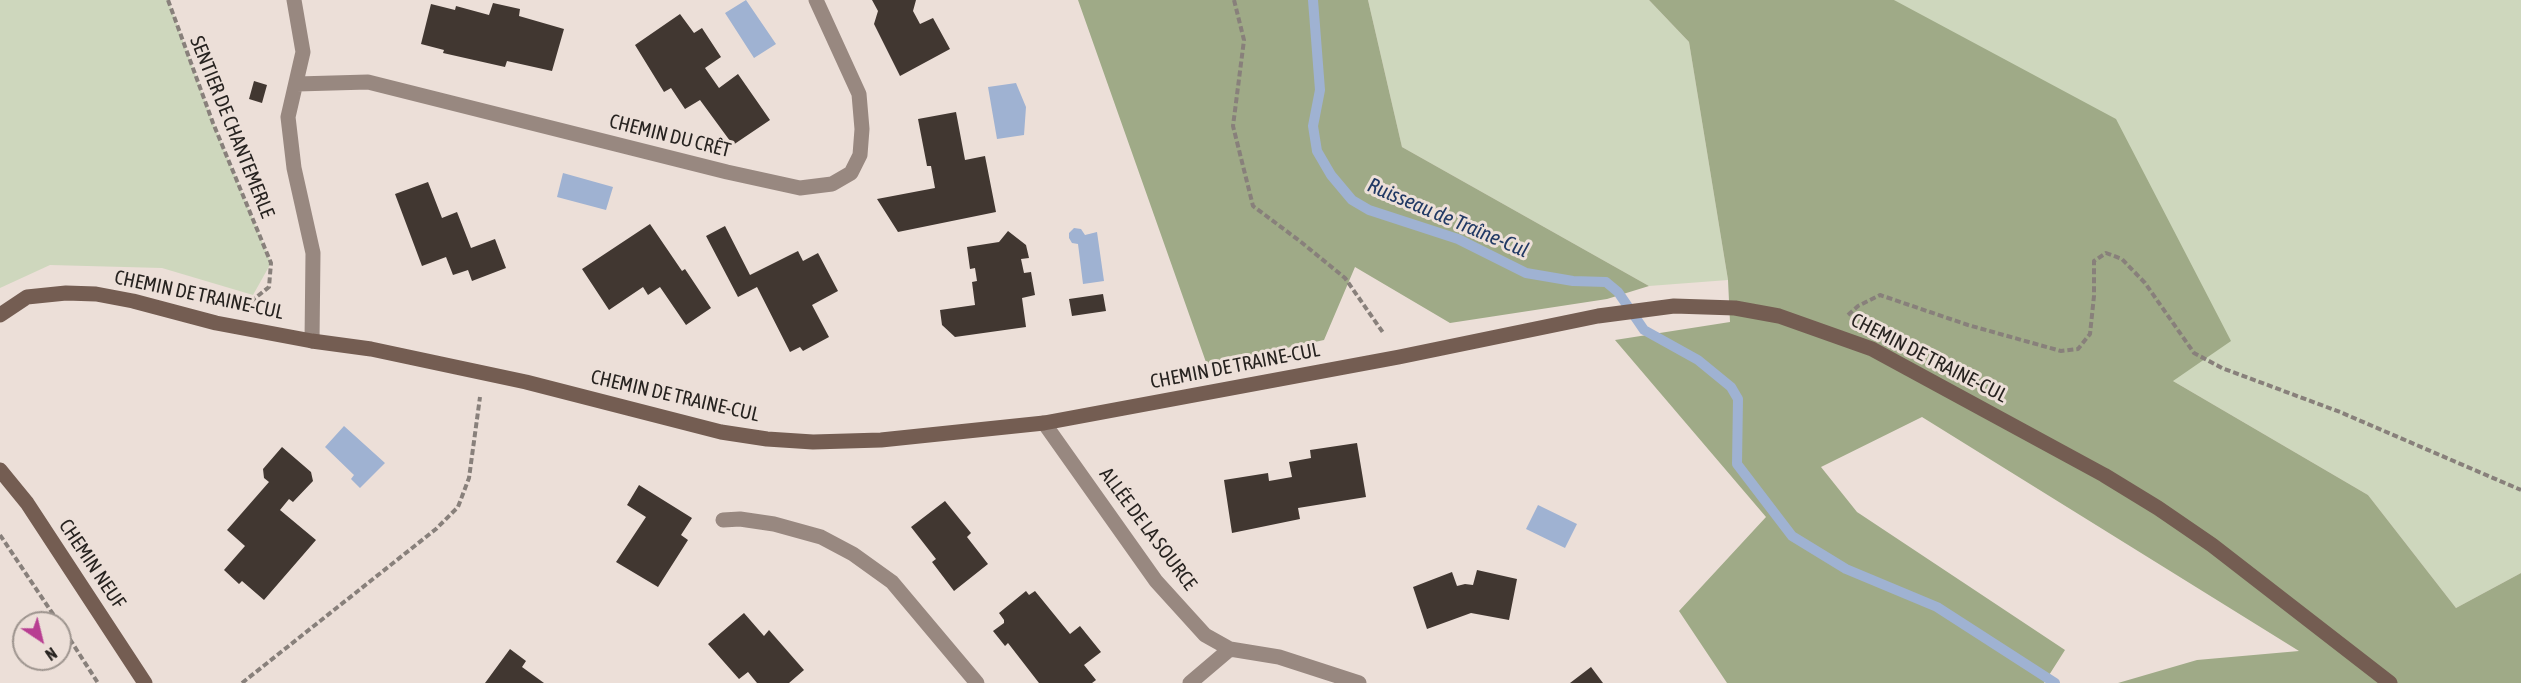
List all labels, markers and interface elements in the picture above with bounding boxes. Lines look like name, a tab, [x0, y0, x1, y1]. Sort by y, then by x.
street label: SENTIER DE CHANTEMERLE	[185, 33, 279, 221]
street label: CHEMIN DU CRÊT	[607, 109, 733, 163]
water label: Ruisseau de Traîne-Cul	[1364, 173, 1532, 263]
street label: CHEMIN DE TRAINE-CUL	[112, 265, 286, 325]
street label: CHEMIN DE TRAINE-CUL	[1847, 308, 2011, 408]
street label: CHEMIN DE TRAINE-CUL	[1148, 338, 1322, 394]
street label: CHEMIN DE TRAINE-CUL	[588, 365, 762, 427]
street label: ALLÉE DE LA SOURCE	[1094, 463, 1202, 595]
street label: CHEMIN NEUF	[53, 515, 131, 613]
north arrow	[12, 611, 72, 671]
text: N	[42, 644, 60, 664]

